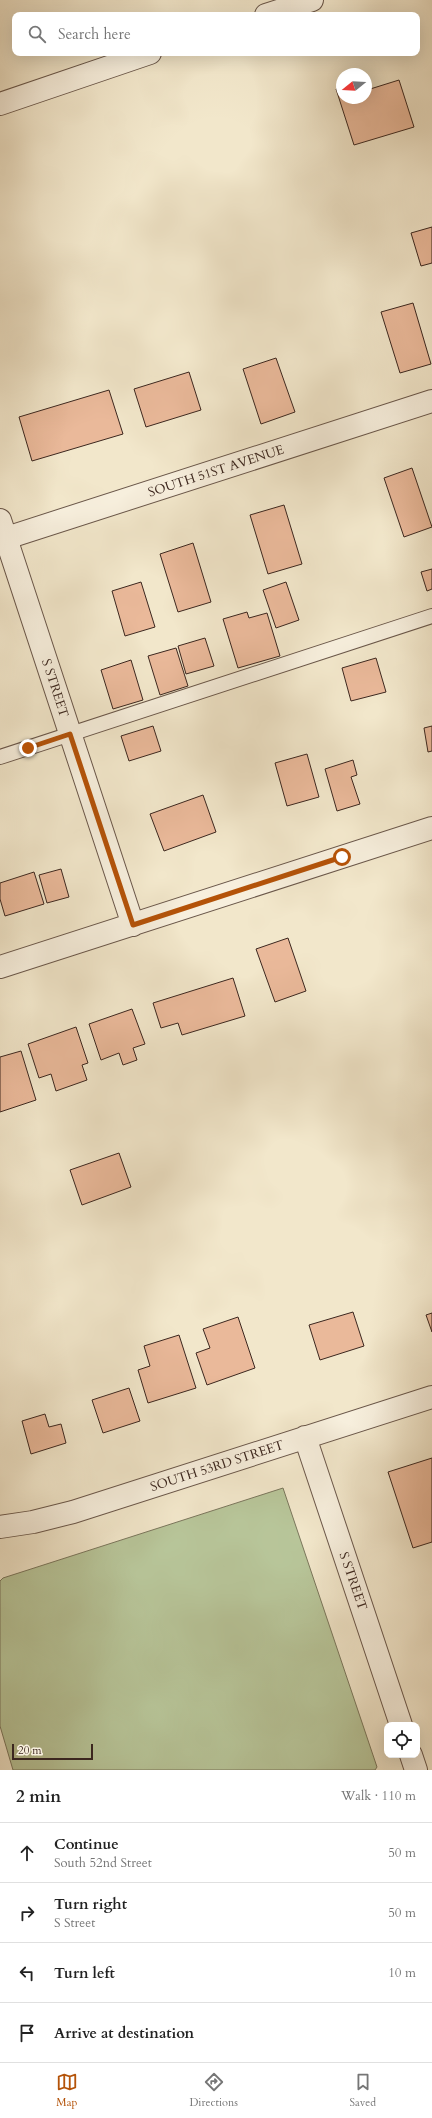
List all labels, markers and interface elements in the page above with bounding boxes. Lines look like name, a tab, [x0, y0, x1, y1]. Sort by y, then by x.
search box	[12, 12, 420, 56]
icon: search	[26, 23, 48, 45]
text: Search here	[58, 24, 131, 44]
north arrow	[336, 68, 372, 104]
street label: SOUTH 51ST AVENUE	[146, 441, 286, 501]
street label: S STREET	[37, 656, 73, 720]
route end	[19, 739, 37, 757]
route start	[333, 848, 351, 866]
street label: SOUTH 53RD STREET	[148, 1436, 286, 1496]
street label: S STREET	[335, 1549, 372, 1613]
map controls	[384, 1722, 420, 1758]
button: locate	[384, 1722, 420, 1758]
scale bar	[12, 1742, 93, 1761]
text: 20 m	[18, 1743, 42, 1758]
text: 2 min	[16, 1785, 61, 1808]
text: Walk · 110 m	[341, 1787, 416, 1805]
text: Continue	[54, 1834, 119, 1854]
icon: ahead	[16, 1842, 38, 1864]
text: 50 m	[388, 1844, 416, 1862]
text: South 52nd Street	[54, 1854, 152, 1872]
text: Turn right	[54, 1894, 127, 1914]
icon: right	[16, 1902, 38, 1924]
text: 50 m	[388, 1904, 416, 1922]
text: S Street	[54, 1914, 95, 1932]
icon: left	[16, 1962, 38, 1984]
text: Turn left	[54, 1963, 115, 1983]
text: 10 m	[388, 1964, 416, 1982]
icon: arrive	[16, 2022, 38, 2044]
text: Arrive at destination	[54, 2023, 194, 2043]
tab: Map	[56, 2071, 78, 2110]
tab: Directions	[189, 2071, 238, 2110]
tab: Saved	[350, 2071, 376, 2110]

